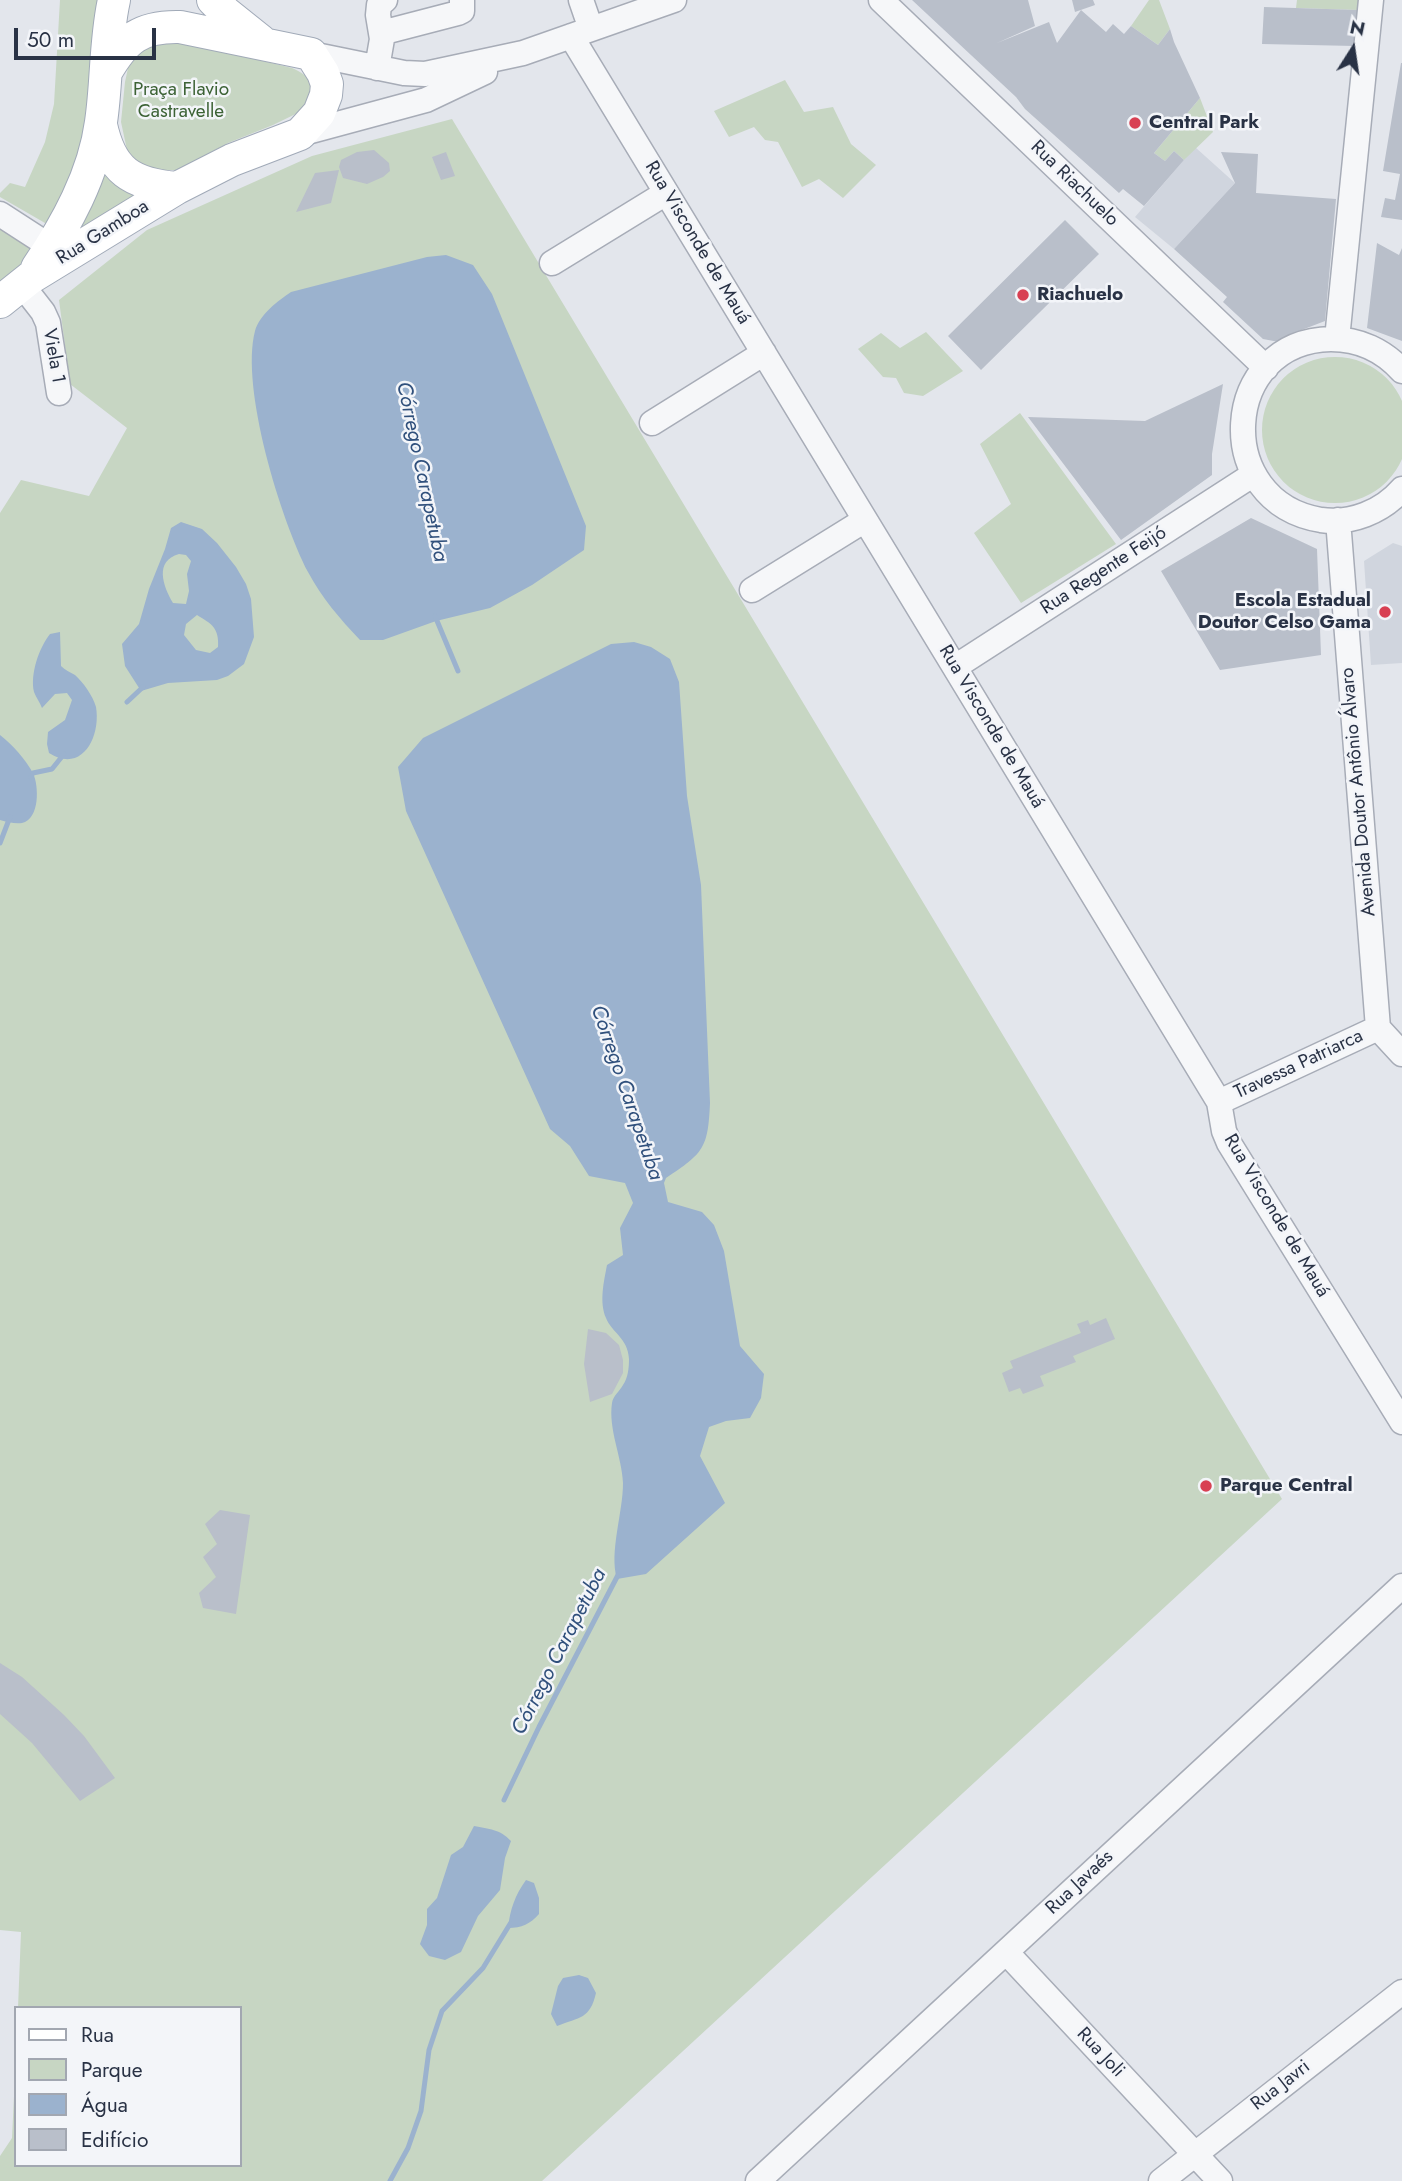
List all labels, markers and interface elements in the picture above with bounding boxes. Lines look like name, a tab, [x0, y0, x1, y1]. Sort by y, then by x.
text: N	[1347, 13, 1368, 43]
scale bar	[18, 14, 159, 58]
north arrow	[1318, 14, 1388, 84]
text: 50 m	[27, 25, 74, 55]
park label: Praça Flavio Castravelle	[133, 79, 229, 123]
place label: Central Park	[1149, 112, 1259, 134]
marker: Central Park	[1127, 115, 1143, 131]
street label: Rua Riachuelo	[1025, 136, 1123, 232]
street label: Rua Visconde de Mauá	[639, 157, 755, 329]
street label: Rua Gamboa	[53, 196, 153, 270]
place label: Riachuelo	[1037, 284, 1123, 306]
marker: Riachuelo	[1015, 287, 1031, 303]
street label: Viela 1	[37, 327, 69, 385]
water label: Córrego Carapetuba	[390, 380, 452, 564]
street label: Rua Regente Feijó	[1037, 522, 1171, 620]
place label: Escola Estadual Doutor Celso Gama	[1198, 590, 1371, 634]
marker: Escola Estadual Doutor Celso Gama	[1377, 604, 1393, 620]
street label: Rua Visconde de Mauá	[933, 641, 1049, 813]
street label: Avenida Doutor Antônio Álvaro	[1337, 667, 1381, 917]
water label: Córrego Carapetuba	[584, 1002, 668, 1184]
street label: Travessa Patriarca	[1231, 1025, 1367, 1105]
street label: Rua Visconde de Mauá	[1218, 1130, 1334, 1302]
place label: Parque Central	[1220, 1475, 1353, 1497]
marker: Parque Central	[1198, 1478, 1214, 1494]
water label: Córrego Carapetuba	[507, 1565, 613, 1739]
street label: Rua Javaés	[1042, 1846, 1118, 1920]
legend	[14, 2006, 242, 2167]
text: Rua	[81, 2020, 114, 2050]
street label: Rua Joli	[1071, 2023, 1129, 2083]
text: Parque	[81, 2055, 143, 2085]
street label: Rua Javri	[1247, 2056, 1315, 2116]
text: Água	[81, 2090, 128, 2120]
text: Edifício	[81, 2125, 148, 2155]

